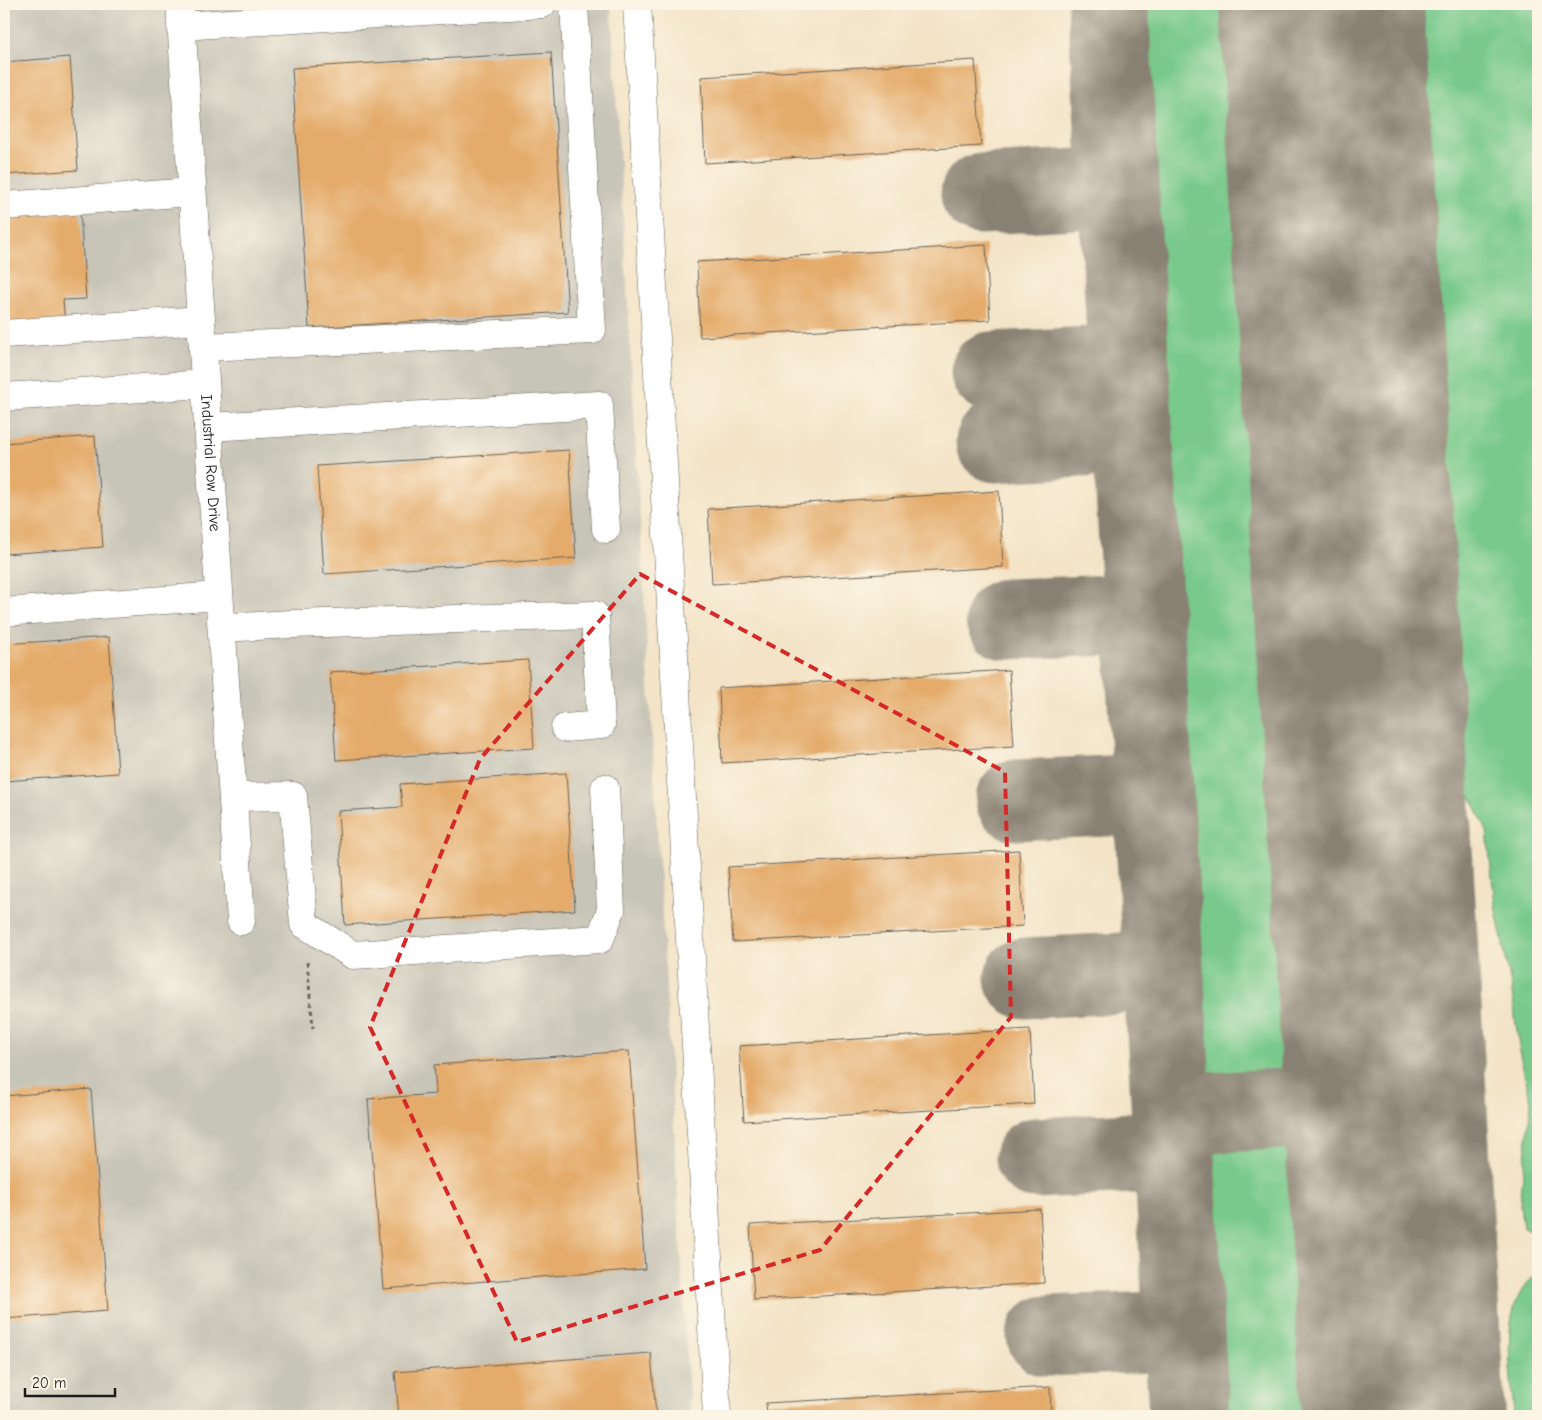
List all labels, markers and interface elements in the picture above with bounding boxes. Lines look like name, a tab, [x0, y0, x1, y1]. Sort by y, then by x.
street label: Industrial Row Drive	[197, 394, 224, 532]
scale bar	[25, 1365, 115, 1397]
text: 20 m	[32, 1374, 66, 1392]

